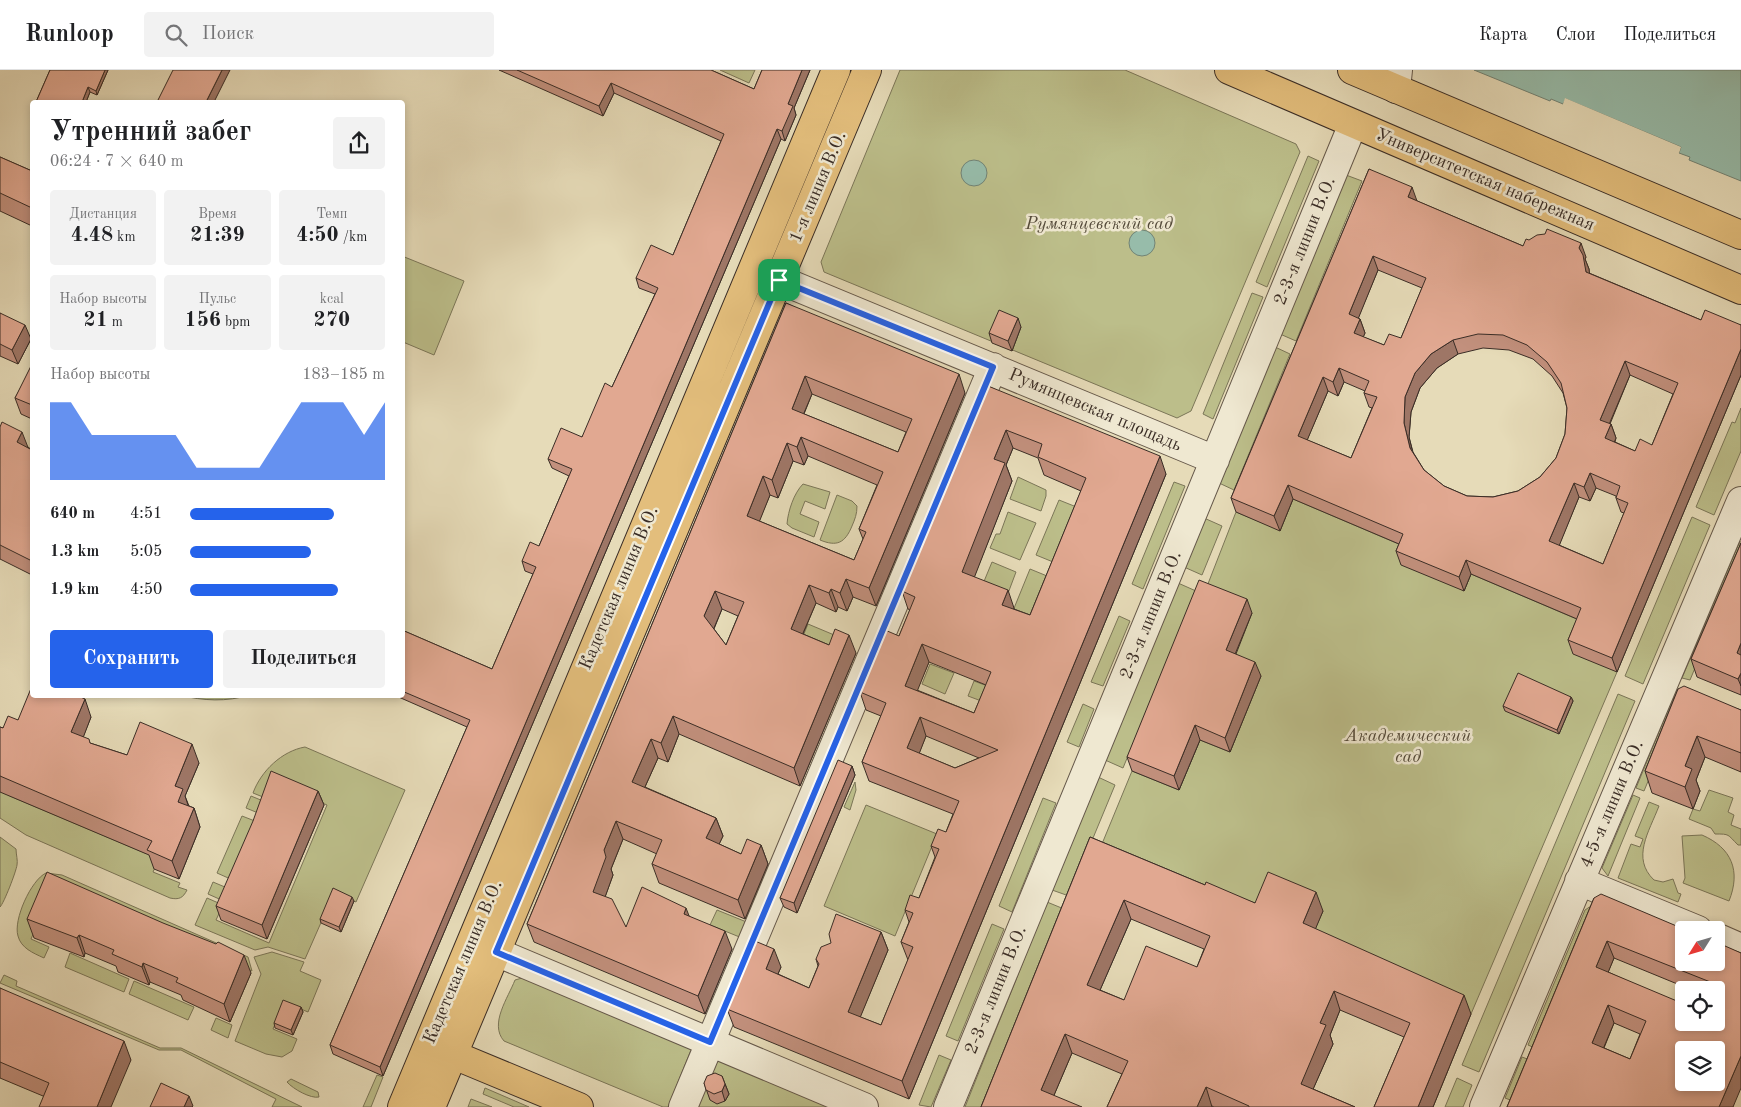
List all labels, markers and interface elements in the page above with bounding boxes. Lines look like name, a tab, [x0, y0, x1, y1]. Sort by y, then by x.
search box	[144, 12, 494, 57]
icon: search	[162, 21, 190, 49]
text: Runloop	[25, 23, 114, 47]
text: Поиск	[202, 25, 254, 44]
text: Карта	[1479, 26, 1528, 44]
text: Слои	[1556, 26, 1595, 44]
text: Поделиться	[1623, 26, 1716, 44]
button: share	[333, 117, 385, 169]
text: Утренний забег	[50, 119, 251, 147]
street label: Университетская набережная	[1373, 126, 1597, 234]
street label: 1-я линия В.О.	[786, 129, 850, 245]
text: 06:24 · 7 × 640 m	[50, 154, 183, 170]
street label: 2-3-я линии В.О.	[1271, 174, 1339, 308]
text: Дистанция	[69, 207, 137, 221]
text: Время	[198, 207, 237, 221]
text: Темп	[316, 207, 347, 221]
park label: Румянцевский сад	[1024, 215, 1173, 233]
text: 4.48	[71, 225, 113, 246]
text: 21:39	[190, 225, 245, 246]
text: 4:50	[296, 225, 339, 246]
text: km	[113, 230, 136, 244]
text: /km	[339, 230, 367, 244]
pin	[758, 259, 800, 301]
icon: arrive	[765, 266, 793, 294]
text: Набор высоты	[59, 292, 147, 306]
text: Пульс	[199, 292, 236, 306]
text: kcal	[320, 292, 344, 306]
text: 21	[83, 310, 108, 331]
text: 156	[184, 310, 221, 331]
text: 270	[314, 310, 350, 331]
text: m	[108, 315, 123, 329]
text: bpm	[221, 315, 251, 329]
street label: Румянцевская площадь	[1006, 365, 1184, 455]
text: Набор высоты	[50, 367, 150, 383]
text: 183–185 m	[302, 367, 385, 383]
street label: Кадетская линия В.О.	[576, 504, 662, 672]
text: 640 m	[50, 506, 95, 522]
text: 4:51	[130, 506, 162, 522]
text: 1.3 km	[50, 544, 99, 560]
text: 5:05	[130, 544, 162, 560]
street label: 2-3-я линии В.О.	[1117, 548, 1185, 682]
text: 1.9 km	[50, 582, 99, 598]
text: 4:50	[130, 582, 162, 598]
button: Сохранить	[50, 630, 213, 688]
button: Поделиться	[223, 630, 385, 688]
park label: Академический сад	[1344, 727, 1471, 766]
street label: 4-5-я линии В.О.	[1577, 738, 1647, 870]
street label: Кадетская линия В.О.	[420, 878, 506, 1046]
north arrow	[1675, 921, 1725, 971]
map controls	[1675, 921, 1725, 1091]
street label: 2-3-я линии В.О.	[962, 923, 1030, 1057]
button: locate	[1675, 981, 1725, 1031]
button: layers	[1675, 1041, 1725, 1091]

